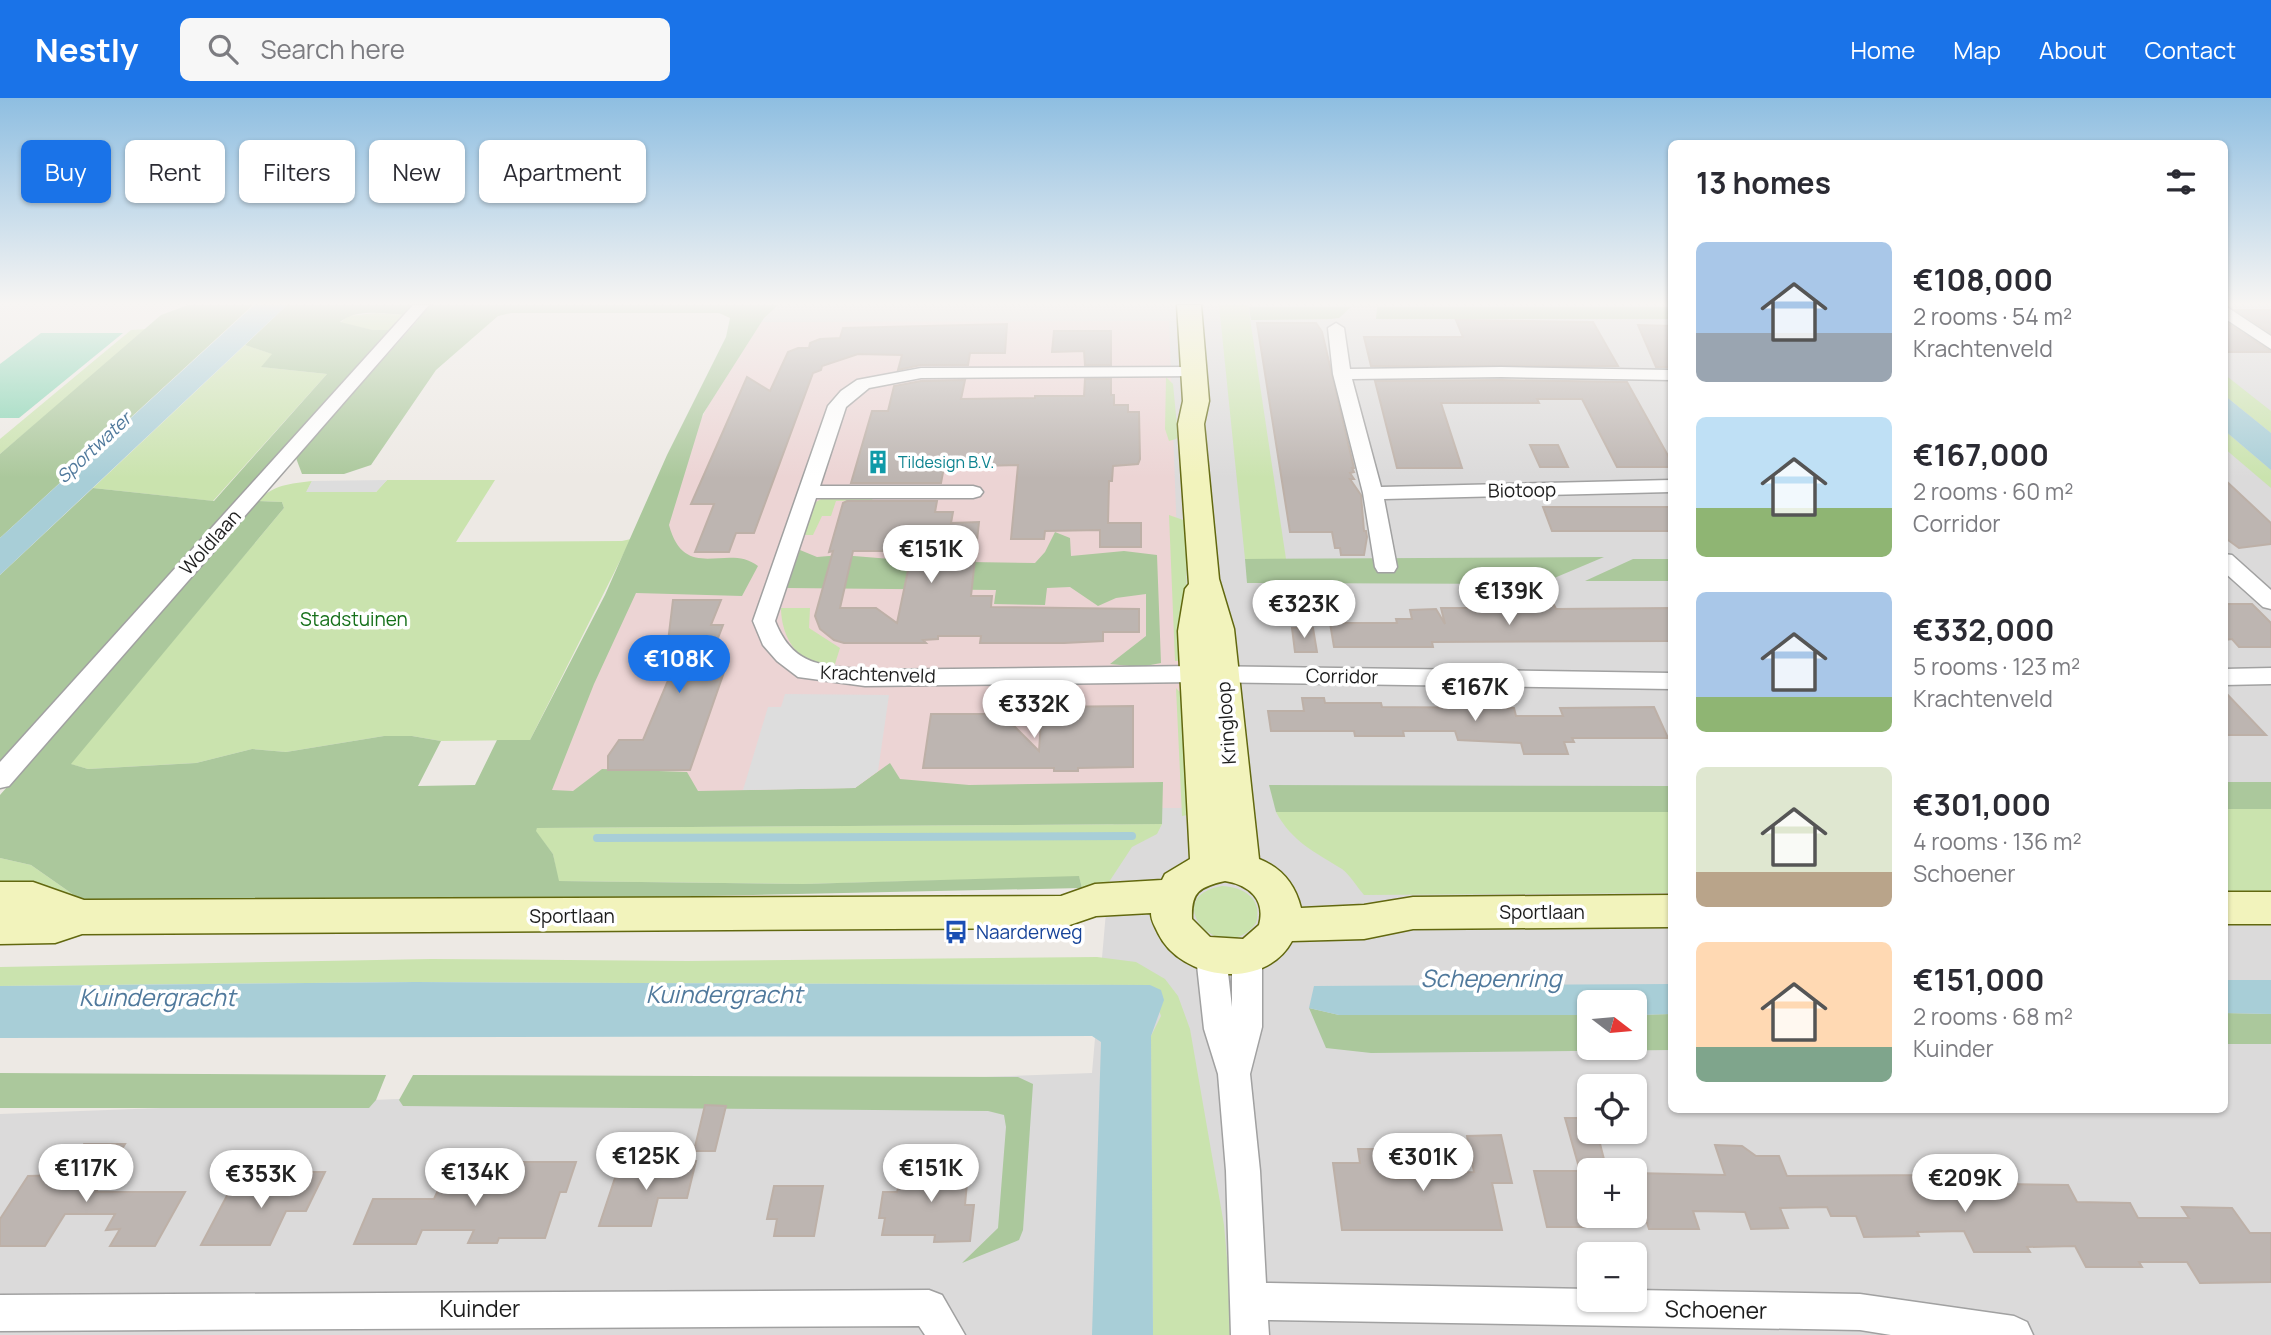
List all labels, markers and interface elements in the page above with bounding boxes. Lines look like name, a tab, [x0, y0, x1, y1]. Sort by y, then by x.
search box	[180, 18, 670, 81]
text: Nestly	[35, 27, 138, 72]
icon: search	[204, 30, 242, 68]
text: Search here	[260, 31, 405, 67]
text: Home	[1850, 33, 1915, 66]
text: Map	[1953, 33, 2001, 66]
text: About	[2039, 33, 2107, 66]
text: Contact	[2145, 33, 2236, 66]
chip: Buy	[21, 140, 111, 203]
chip: Rent	[125, 140, 225, 203]
chip: Filters	[239, 140, 355, 203]
chip: New	[369, 140, 465, 203]
chip: Apartment	[479, 140, 646, 203]
text: 13 homes	[1696, 162, 1831, 203]
icon: filters	[2162, 163, 2200, 201]
text: €108,000	[1913, 259, 2053, 300]
icon: home	[1752, 270, 1836, 354]
text: 2 rooms · 54 m²	[1913, 300, 2072, 332]
text: Krachtenveld	[1913, 332, 2053, 364]
water label: Sportwater	[51, 405, 137, 488]
text: €167,000	[1913, 434, 2049, 475]
icon: home	[1752, 445, 1836, 529]
building icon: Tildesign B.V.	[864, 448, 892, 476]
place label: Tildesign B.V.	[898, 451, 994, 473]
text: 2 rooms · 60 m²	[1913, 475, 2074, 507]
street label: Biotoop	[1488, 476, 1556, 504]
street label: Woldlaan	[173, 503, 247, 581]
text: Corridor	[1913, 507, 2001, 539]
pin: €151K	[882, 526, 980, 585]
text: €151K	[899, 532, 963, 564]
pin: €139K	[1460, 568, 1558, 627]
text: €139K	[1475, 574, 1543, 606]
pin: €323K	[1255, 580, 1353, 640]
text: €323K	[1268, 587, 1340, 619]
park label: Stadstuinen	[300, 606, 408, 632]
text: €332,000	[1913, 609, 2055, 650]
icon: home	[1752, 620, 1836, 704]
pin: €108K	[630, 636, 728, 695]
text: €108K	[644, 642, 714, 674]
text: 5 rooms · 123 m²	[1913, 650, 2080, 682]
street label: Krachtenveld	[820, 659, 936, 689]
street label: Corridor	[1306, 662, 1379, 690]
pin: €167K	[1426, 664, 1524, 723]
text: €167K	[1441, 670, 1509, 702]
pin: €332K	[985, 680, 1083, 740]
street label: Kringloop	[1210, 681, 1242, 765]
text: Krachtenveld	[1913, 682, 2053, 714]
text: €332K	[998, 687, 1070, 719]
text: €301,000	[1913, 784, 2051, 825]
icon: home	[1752, 795, 1836, 879]
text: 4 rooms · 136 m²	[1913, 825, 2082, 857]
text: Schoener	[1913, 857, 2016, 889]
street label: Sportlaan	[1499, 899, 1585, 925]
street label: Sportlaan	[529, 903, 615, 929]
bus stop icon: Naarderweg	[942, 918, 970, 946]
place label: Naarderweg	[976, 919, 1083, 945]
text: €151,000	[1913, 959, 2044, 1000]
water label: Schepenring	[1421, 961, 1563, 994]
icon: home	[1752, 970, 1836, 1054]
water label: Kuindergracht	[646, 977, 805, 1010]
water label: Kuindergracht	[79, 980, 238, 1013]
north arrow	[1577, 990, 1647, 1060]
map controls	[1577, 990, 1647, 1312]
text: 2 rooms · 68 m²	[1913, 1000, 2073, 1032]
text: Kuinder	[1913, 1032, 1994, 1064]
button: locate	[1577, 1074, 1647, 1144]
pin: €125K	[597, 1132, 695, 1192]
pin: €301K	[1374, 1134, 1472, 1193]
text: €125K	[612, 1139, 680, 1171]
text: €301K	[1388, 1140, 1458, 1172]
pin: €117K	[37, 1144, 135, 1204]
pin: €151K	[882, 1144, 980, 1204]
pin: €134K	[426, 1148, 524, 1208]
pin: €353K	[212, 1150, 310, 1210]
text: €117K	[55, 1151, 118, 1183]
text: €151K	[899, 1151, 963, 1183]
pin: €209K	[1916, 1154, 2014, 1214]
text: €134K	[441, 1155, 509, 1187]
text: €353K	[226, 1157, 296, 1189]
button: +	[1577, 1158, 1647, 1228]
text: €209K	[1928, 1161, 2002, 1193]
button: −	[1577, 1242, 1647, 1312]
street label: Kuinder	[440, 1292, 520, 1324]
street label: Schoener	[1664, 1292, 1768, 1326]

